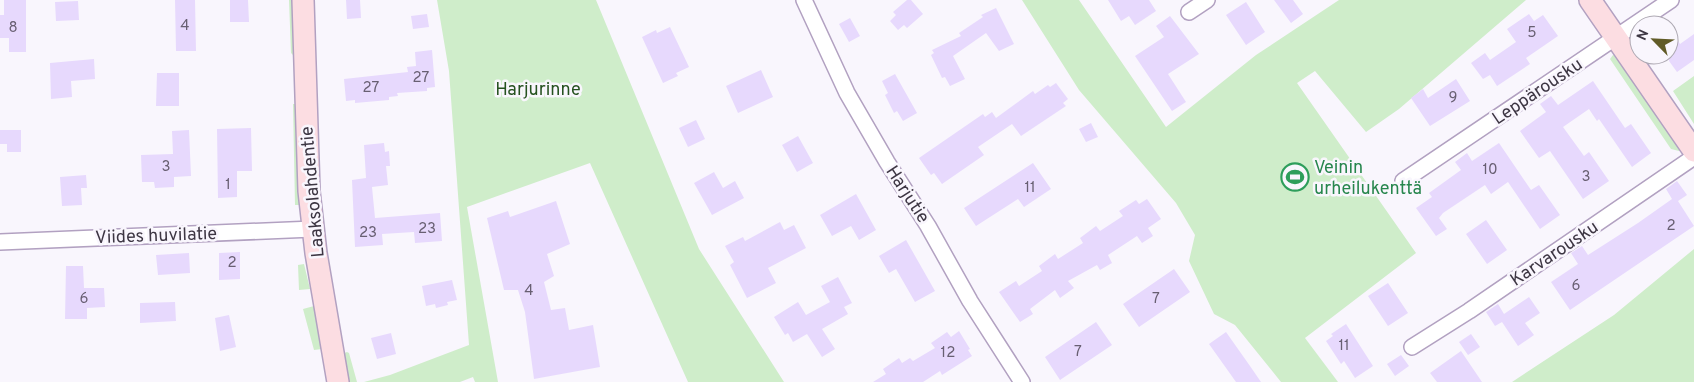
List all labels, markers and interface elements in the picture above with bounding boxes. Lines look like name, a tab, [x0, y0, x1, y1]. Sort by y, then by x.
north arrow	[1629, 15, 1679, 65]
house number: 4	[180, 17, 190, 36]
house number: 8	[8, 19, 18, 38]
house number: 5	[1527, 24, 1537, 43]
text: N	[1634, 27, 1653, 43]
street label: Leppärousku	[1488, 54, 1587, 131]
house number: 27	[413, 69, 430, 88]
house number: 27	[363, 79, 380, 98]
park label: Harjurinne	[495, 79, 581, 102]
house number: 9	[1449, 89, 1457, 108]
street label: Laaksolahdentie	[296, 125, 331, 258]
place label: Veinin urheilukenttä	[1314, 157, 1422, 201]
house number: 3	[161, 158, 171, 177]
house number: 10	[1482, 161, 1498, 180]
street label: Harjutie	[880, 162, 934, 228]
sports icon: Veinin urheilukenttä	[1280, 162, 1310, 192]
house number: 3	[1581, 168, 1591, 187]
house number: 1	[225, 176, 231, 195]
house number: 11	[1024, 179, 1036, 198]
street label: Karvarousku	[1506, 216, 1603, 292]
house number: 2	[1666, 217, 1676, 236]
house number: 23	[418, 220, 436, 239]
street label: Viides huvilatie	[95, 223, 217, 250]
house number: 23	[359, 224, 377, 243]
house number: 2	[227, 254, 237, 273]
house number: 6	[1572, 277, 1581, 296]
house number: 4	[524, 282, 534, 301]
house number: 6	[80, 290, 89, 309]
house number: 7	[1152, 290, 1160, 309]
house number: 11	[1338, 337, 1350, 356]
house number: 7	[1074, 343, 1082, 362]
house number: 12	[941, 344, 955, 363]

